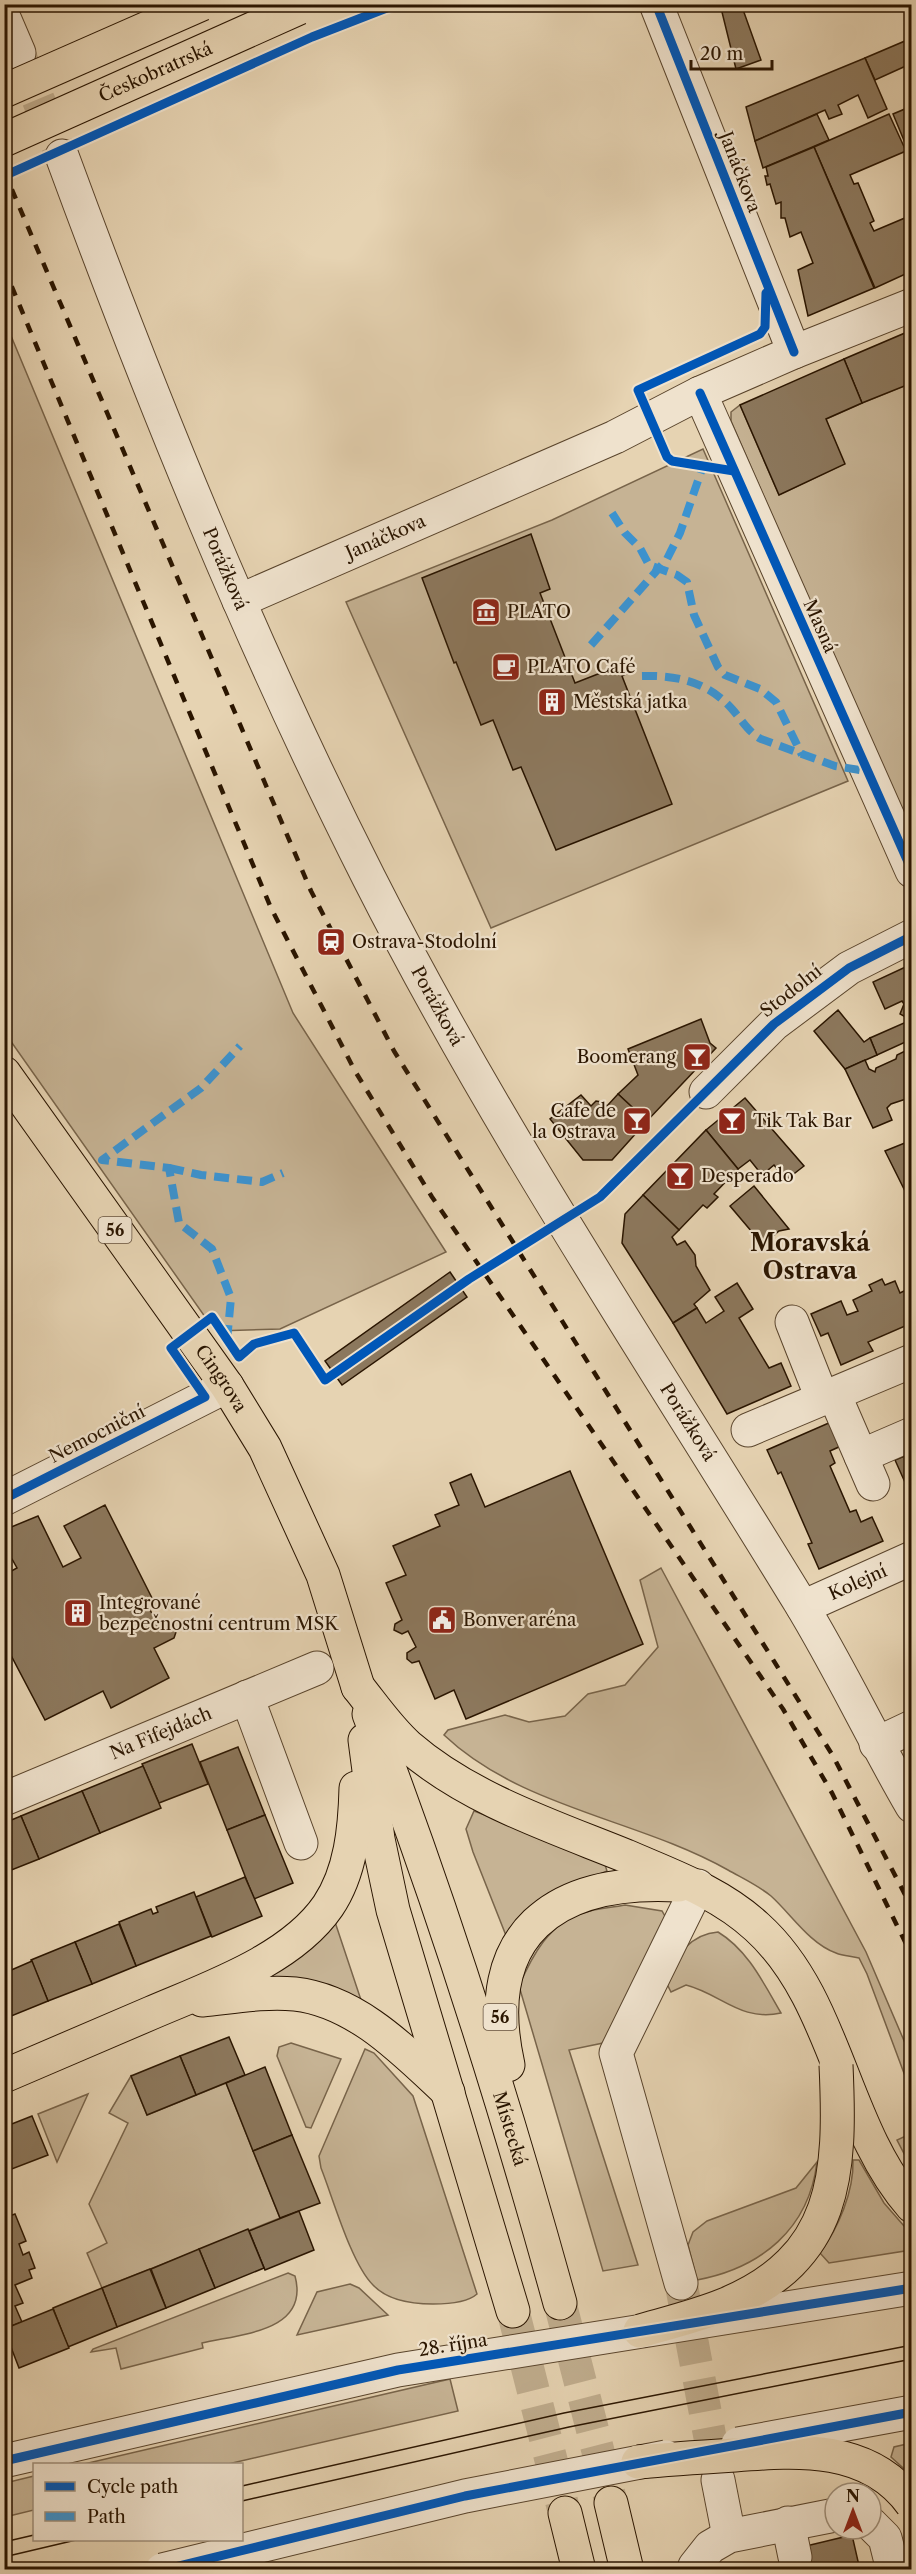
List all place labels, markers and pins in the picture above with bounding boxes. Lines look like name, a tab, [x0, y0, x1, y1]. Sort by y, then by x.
museum icon: PLATO	[470, 596, 502, 628]
place label: PLATO	[507, 601, 571, 623]
cafe icon: PLATO Café	[490, 651, 522, 683]
place label: PLATO Café	[527, 656, 635, 678]
building icon: Městská jatka	[536, 686, 568, 718]
place label: Městská jatka	[573, 691, 688, 713]
station icon: Ostrava-Stodolní	[315, 926, 347, 958]
place label: Ostrava-Stodolní	[352, 931, 497, 953]
bar icon: Boomerang	[681, 1041, 713, 1073]
place label: Boomerang	[577, 1046, 676, 1068]
place label: Cafe de la Ostrava	[532, 1100, 616, 1143]
bar icon: Cafe de la Ostrava	[621, 1105, 653, 1137]
bar icon: Tik Tak Bar	[716, 1105, 748, 1137]
place label: Tik Tak Bar	[753, 1110, 852, 1132]
bar icon: Desperado	[664, 1160, 696, 1192]
place label: Desperado	[701, 1165, 794, 1187]
place label: Integrované bezpečnostní centrum MSK	[99, 1592, 339, 1635]
building icon: Integrované bezpečnostní centrum MSK	[62, 1597, 94, 1629]
public building icon: Bonver aréna	[426, 1604, 458, 1636]
place label: Bonver aréna	[463, 1609, 577, 1631]

